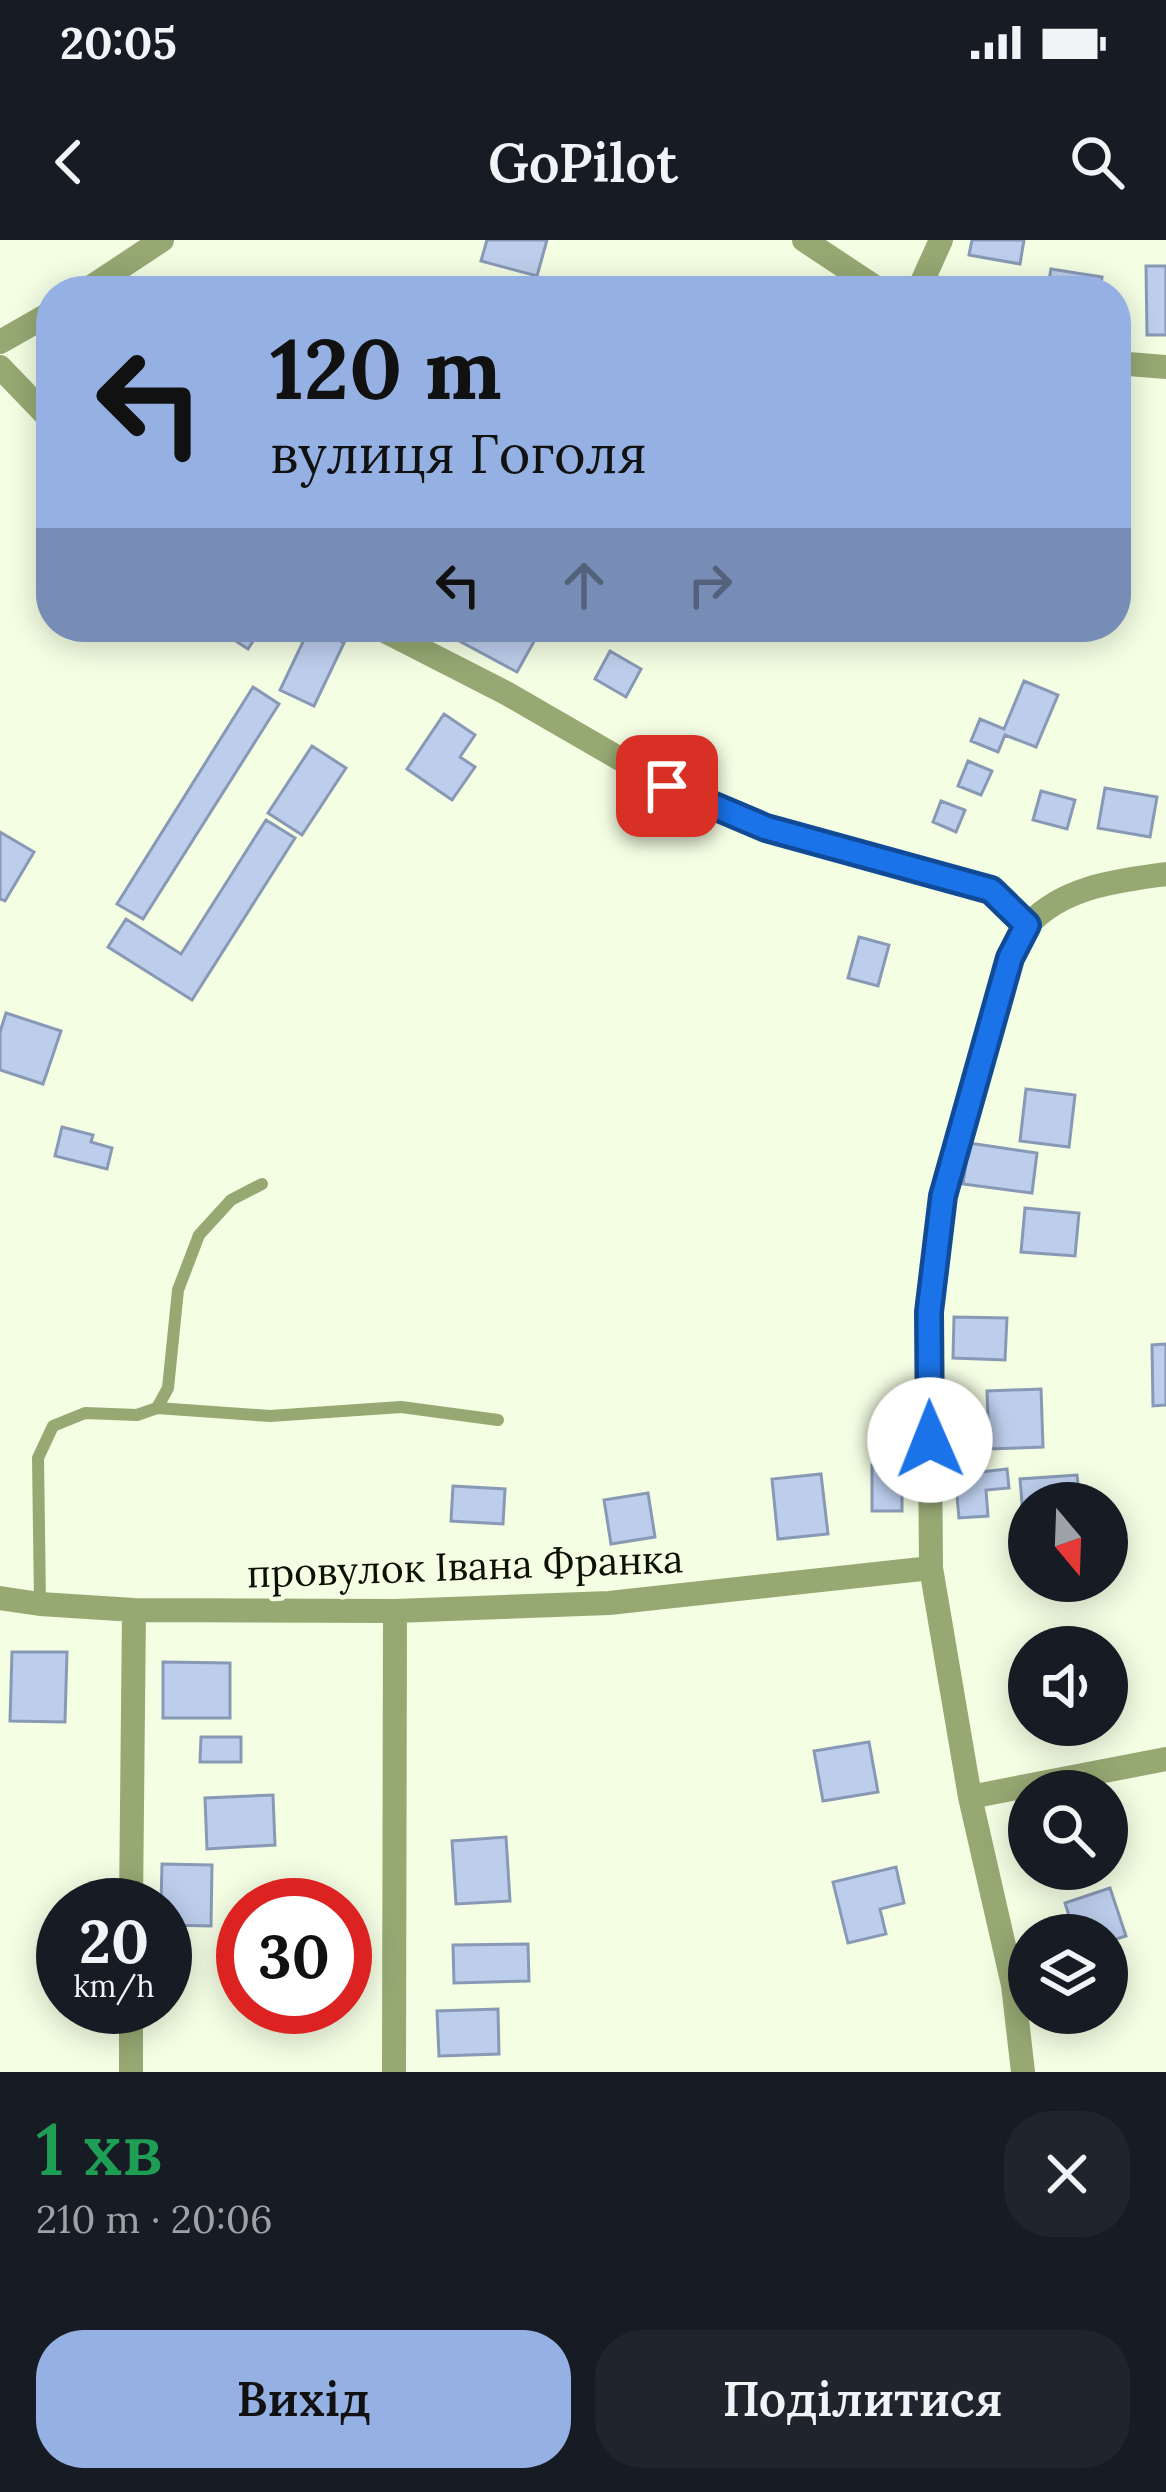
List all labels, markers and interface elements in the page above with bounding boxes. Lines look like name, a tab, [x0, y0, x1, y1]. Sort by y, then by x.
text: 20:05	[60, 14, 177, 71]
text: GoPilot	[488, 128, 678, 197]
icon: back	[36, 129, 102, 195]
icon: search	[1064, 129, 1130, 195]
text: 120 m	[270, 314, 502, 422]
icon: left	[72, 324, 228, 480]
text: вулиця Гоголя	[270, 419, 647, 488]
icon: left	[425, 552, 491, 618]
icon: ahead	[551, 552, 617, 618]
icon: right	[677, 552, 743, 618]
pin	[616, 735, 718, 837]
icon: arrive	[634, 753, 700, 819]
position arrow	[867, 1377, 993, 1503]
north arrow	[1008, 1482, 1128, 1602]
map controls	[1008, 1482, 1128, 2034]
street label: провулок Івана Франка	[246, 1533, 684, 1599]
button: sound	[1008, 1626, 1128, 1746]
button: search	[1008, 1770, 1128, 1890]
speed limit sign: 30	[216, 1878, 372, 2034]
text: 20	[79, 1903, 149, 1979]
button: layers	[1008, 1914, 1128, 2034]
text: km/h	[73, 1967, 155, 2005]
text: 1 хв	[36, 2103, 163, 2195]
button: close	[1004, 2111, 1130, 2237]
text: 210 m · 20:06	[36, 2194, 272, 2244]
button: Вихід	[36, 2330, 571, 2468]
button: Поділитися	[595, 2330, 1130, 2468]

